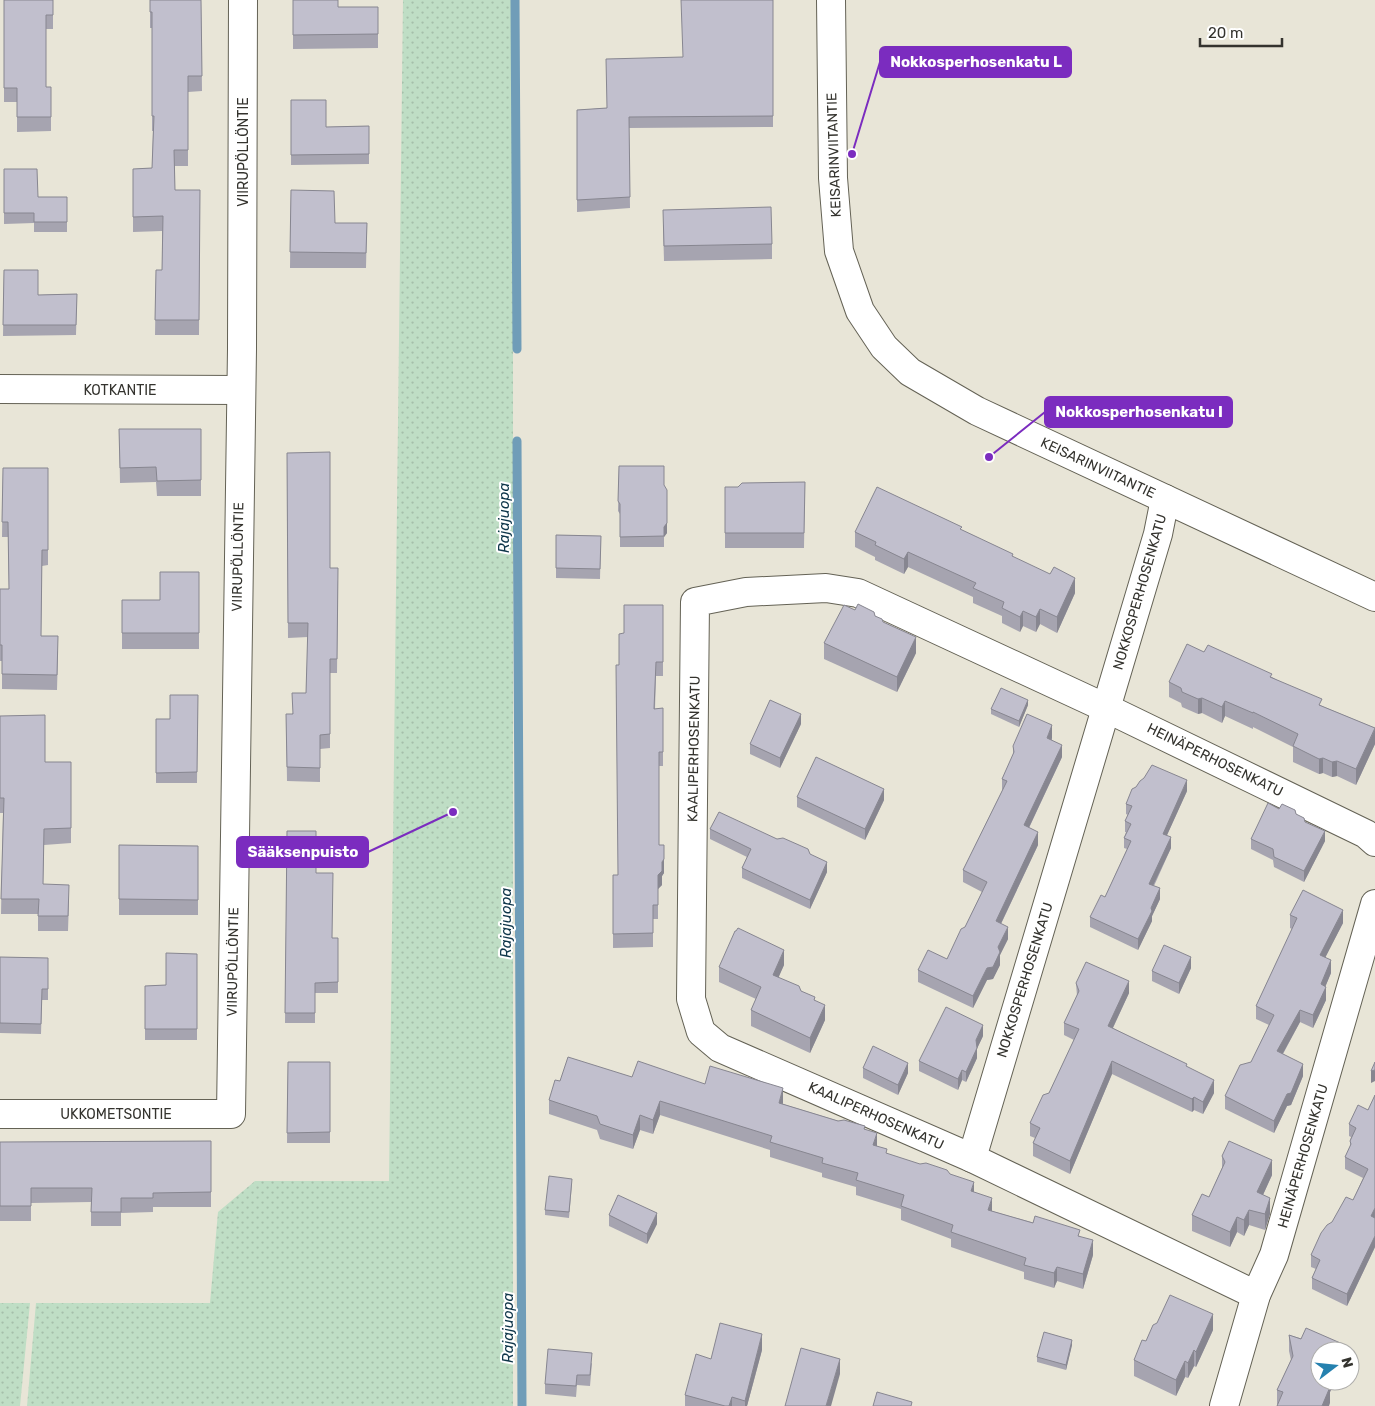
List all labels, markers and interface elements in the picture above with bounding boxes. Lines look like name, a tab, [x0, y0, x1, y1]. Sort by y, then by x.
scale bar	[1200, 15, 1282, 47]
text: 20 m	[1208, 24, 1243, 42]
callout: Nokkosperhosenkatu L	[880, 47, 1071, 77]
text: Nokkosperhosenkatu L	[890, 53, 1062, 71]
street label: KEISARINVIITANTIE	[823, 92, 845, 218]
street label: VIIRUPÖLLÖNTIE	[235, 97, 252, 207]
street label: KOTKANTIE	[83, 382, 157, 399]
callout: Nokkosperhosenkatu I	[1045, 397, 1232, 427]
text: Nokkosperhosenkatu I	[1055, 403, 1223, 421]
street label: KEISARINVIITANTIE	[1038, 434, 1158, 502]
water label: Rajajuopa	[495, 483, 513, 553]
street label: VIIRUPÖLLÖNTIE	[229, 502, 247, 612]
street label: NOKKOSPERHOSENKATU	[1110, 512, 1170, 672]
street label: KAALIPERHOSENKATU	[684, 676, 704, 822]
street label: HEINÄPERHOSENKATU	[1144, 720, 1286, 800]
callout: Sääksenpuisto	[237, 837, 368, 867]
text: Sääksenpuisto	[248, 843, 358, 861]
water label: Rajajuopa	[497, 888, 515, 958]
street label: NOKKOSPERHOSENKATU	[993, 900, 1057, 1060]
street label: VIIRUPÖLLÖNTIE	[224, 907, 242, 1017]
street label: KAALIPERHOSENKATU	[806, 1078, 946, 1154]
street label: HEINÄPERHOSENKATU	[1274, 1082, 1332, 1230]
street label: UKKOMETSONTIE	[60, 1106, 172, 1123]
water label: Rajajuopa	[499, 1293, 517, 1363]
north arrow	[1310, 1341, 1360, 1391]
text: N	[1337, 1355, 1357, 1370]

